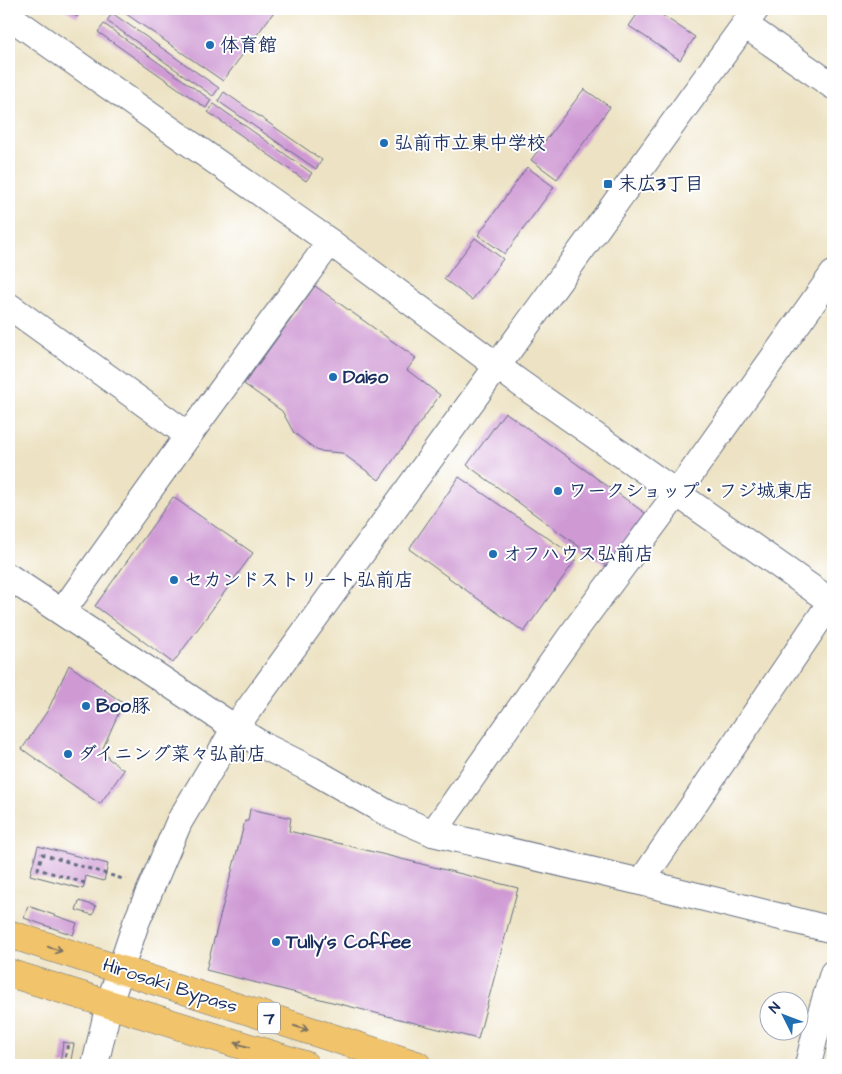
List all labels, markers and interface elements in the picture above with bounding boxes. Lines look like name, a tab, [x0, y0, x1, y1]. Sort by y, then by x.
place label: 体育館	[220, 32, 277, 59]
marker: 体育館	[204, 39, 216, 51]
place label: 弘前市立東中学校	[394, 130, 546, 157]
marker: 弘前市立東中学校	[378, 137, 390, 149]
place label: 末広3丁目	[618, 171, 704, 198]
marker: 末広3丁目	[602, 178, 614, 190]
place label: Daiso	[343, 364, 388, 391]
marker: Daiso	[327, 371, 339, 383]
place label: ワークショップ・フジ城東店	[568, 478, 813, 505]
marker: ワークショップ・フジ城東店	[552, 485, 564, 497]
place label: オフハウス弘前店	[503, 541, 654, 568]
marker: オフハウス弘前店	[487, 548, 499, 560]
place label: セカンドストリート弘前店	[184, 567, 414, 594]
marker: セカンドストリート弘前店	[168, 574, 180, 586]
place label: Boo豚	[96, 693, 151, 720]
marker: Boo豚	[80, 700, 92, 712]
place label: ダイニング菜々弘前店	[78, 741, 266, 768]
marker: ダイニング菜々弘前店	[62, 748, 74, 760]
place label: Tully's Coffee	[285, 929, 412, 957]
marker: Tully's Coffee	[270, 936, 282, 948]
one-way arrow	[47, 944, 63, 954]
street label: Hirosaki Bypass	[99, 952, 241, 1021]
north arrow	[760, 992, 810, 1042]
text: N	[765, 998, 786, 1018]
road number: 7	[258, 1002, 280, 1034]
one-way arrow	[292, 1023, 308, 1033]
one-way arrow	[234, 1040, 250, 1050]

